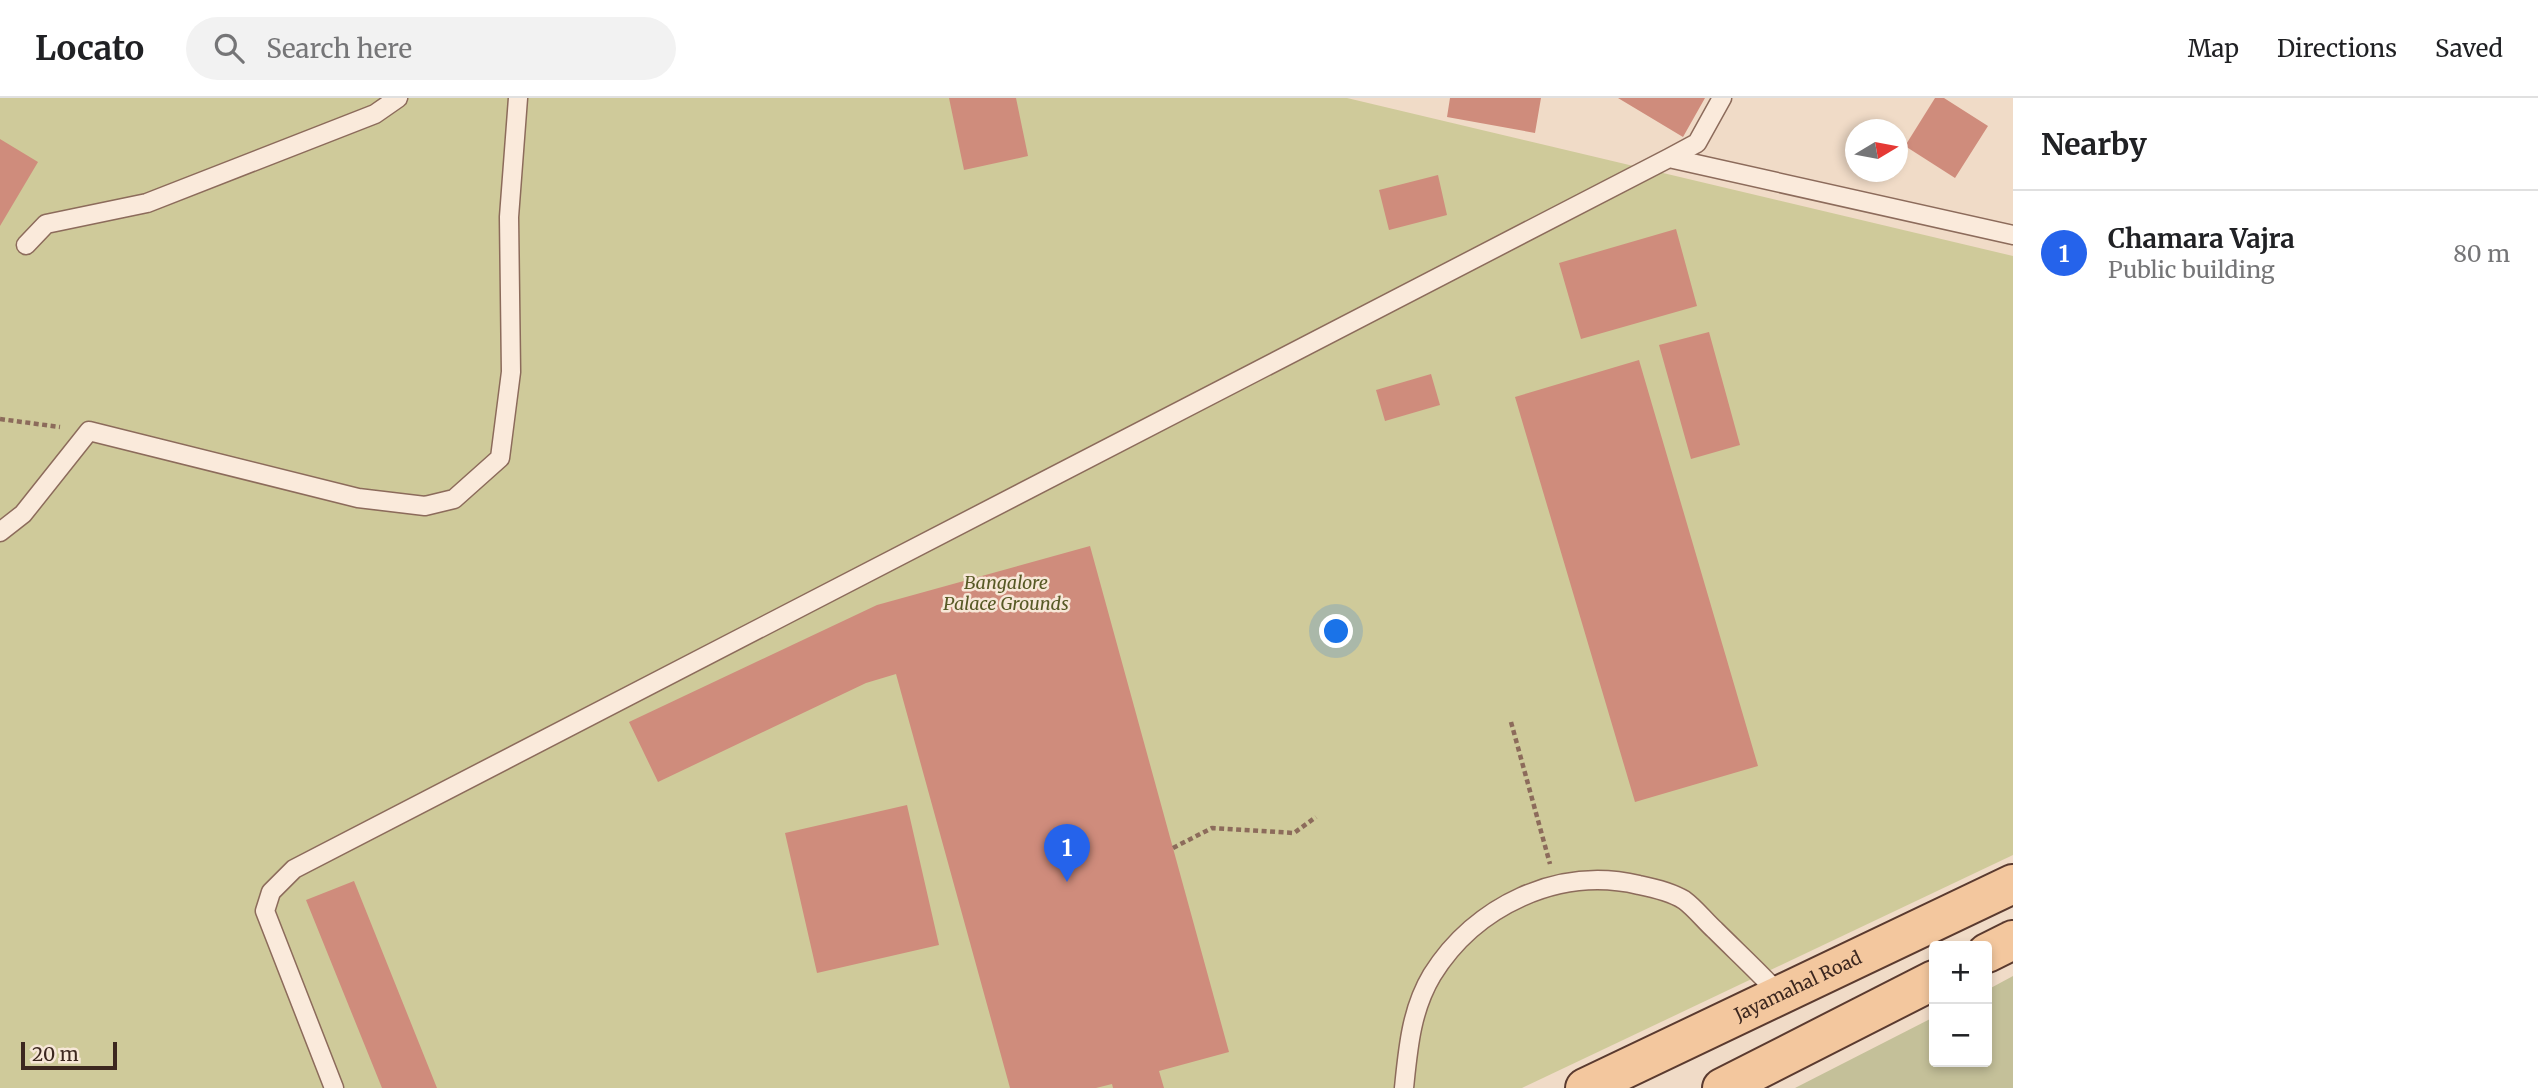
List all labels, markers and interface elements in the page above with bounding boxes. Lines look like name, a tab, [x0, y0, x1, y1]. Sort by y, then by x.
search box	[186, 17, 676, 80]
text: Locato	[35, 28, 144, 69]
icon: search	[210, 29, 248, 67]
text: Search here	[266, 32, 412, 65]
text: Map	[2188, 33, 2239, 64]
text: Directions	[2277, 33, 2397, 64]
text: Saved	[2435, 33, 2503, 64]
north arrow	[1845, 119, 1908, 182]
text: Nearby	[2041, 125, 2147, 163]
text: Chamara Vajra	[2108, 222, 2295, 255]
text: 1	[2059, 239, 2069, 268]
text: 80 m	[2453, 239, 2510, 268]
text: Public building	[2108, 255, 2275, 284]
park label: Bangalore Palace Grounds	[943, 571, 1069, 615]
your location	[1319, 614, 1353, 648]
pin: 1	[1044, 824, 1090, 882]
map controls	[1929, 941, 1992, 1067]
button: +	[1929, 941, 1992, 1004]
street label: Jayamahal Road	[1730, 946, 1865, 1027]
button: −	[1929, 1004, 1992, 1067]
scale bar	[21, 1039, 117, 1071]
text: 20 m	[32, 1042, 79, 1066]

